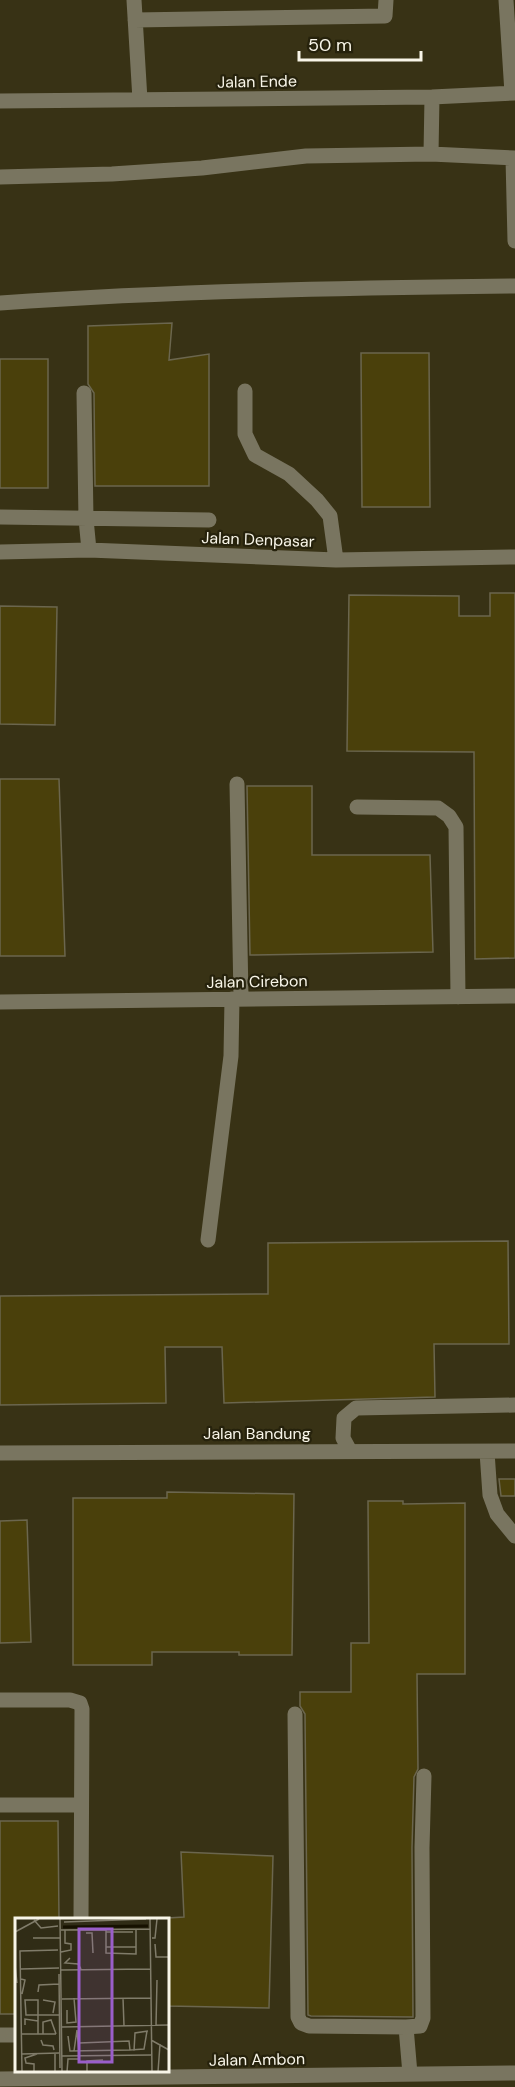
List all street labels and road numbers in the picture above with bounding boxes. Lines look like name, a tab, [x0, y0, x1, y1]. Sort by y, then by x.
street label: Jalan Ende	[217, 70, 297, 93]
street label: Jalan Denpasar	[201, 527, 315, 552]
street label: Jalan Cirebon	[206, 970, 308, 993]
street label: Jalan Bandung	[203, 1423, 311, 1444]
street label: Jalan Ambon	[209, 2048, 305, 2071]

